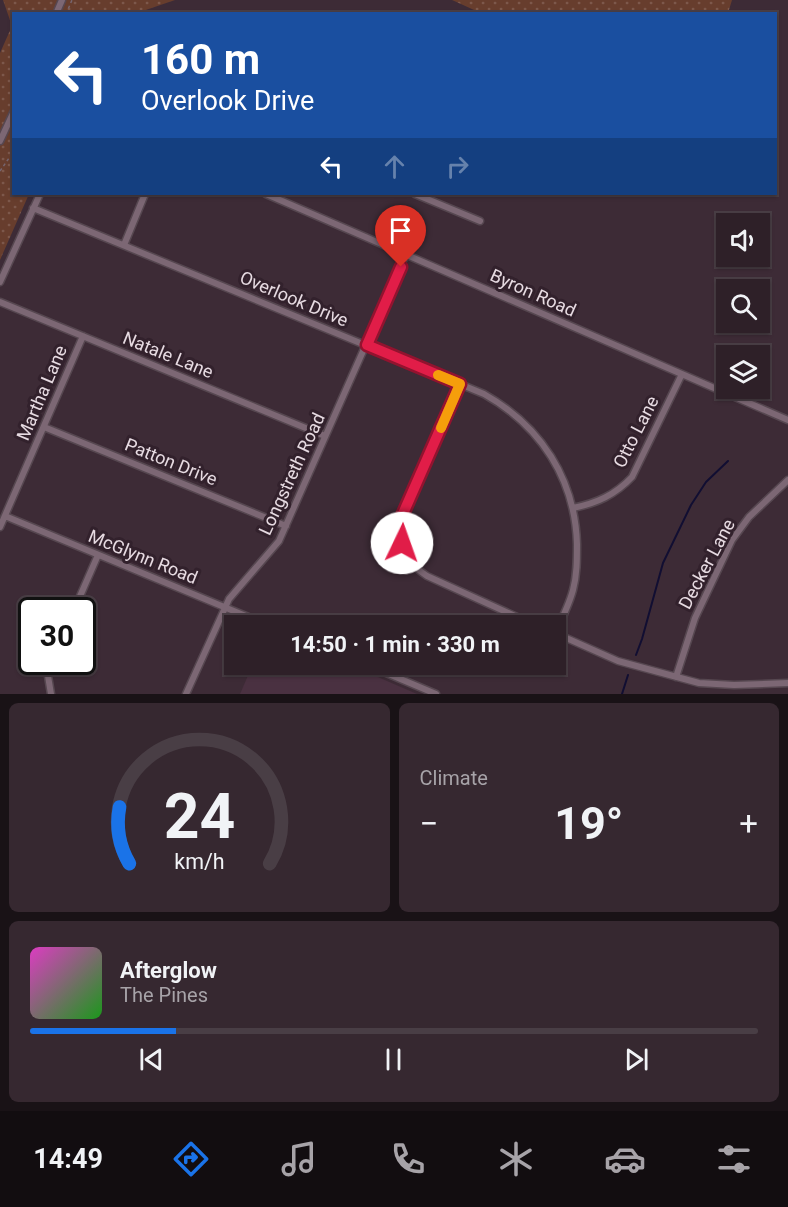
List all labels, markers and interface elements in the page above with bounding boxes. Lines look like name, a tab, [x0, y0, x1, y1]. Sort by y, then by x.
text: 160 m	[141, 35, 260, 84]
icon: left	[42, 36, 120, 114]
text: Overlook Drive	[141, 85, 314, 117]
icon: left	[315, 150, 348, 183]
icon: ahead	[378, 150, 411, 183]
icon: right	[441, 150, 474, 183]
pin	[375, 205, 426, 267]
map controls	[716, 213, 770, 399]
button: sound	[716, 213, 770, 267]
icon: arrive	[384, 214, 417, 247]
street label: Byron Road	[487, 264, 579, 321]
street label: Overlook Drive	[237, 266, 351, 331]
button: search	[716, 279, 770, 333]
street label: Natale Lane	[120, 327, 216, 382]
street label: Martha Lane	[12, 342, 71, 443]
button: layers	[716, 345, 770, 399]
street label: Otto Lane	[609, 392, 663, 471]
street label: Longstreth Road	[254, 409, 329, 538]
street label: Patton Drive	[122, 433, 220, 490]
position arrow	[370, 511, 434, 575]
street label: Decker Lane	[674, 515, 739, 612]
street label: McGlynn Road	[86, 525, 201, 588]
speed limit sign: 30	[18, 597, 96, 675]
text: 14:50 · 1 min · 330 m	[290, 632, 500, 657]
text: Climate	[420, 766, 488, 790]
text: 24	[163, 780, 235, 853]
text: 19°	[554, 797, 623, 850]
text: −	[420, 804, 438, 843]
text: +	[739, 804, 758, 843]
text: km/h	[174, 850, 224, 875]
text: Afterglow	[120, 958, 217, 983]
text: The Pines	[120, 983, 208, 1007]
icon: previous	[135, 1043, 168, 1076]
icon: pause	[377, 1043, 410, 1076]
icon: next	[620, 1043, 653, 1076]
icon: directions	[170, 1138, 212, 1180]
icon: music	[278, 1138, 320, 1180]
icon: phone	[387, 1138, 429, 1180]
icon: climate	[495, 1138, 537, 1180]
icon: car	[604, 1138, 646, 1180]
icon: filters	[713, 1138, 755, 1180]
text: 14:49	[33, 1143, 103, 1175]

